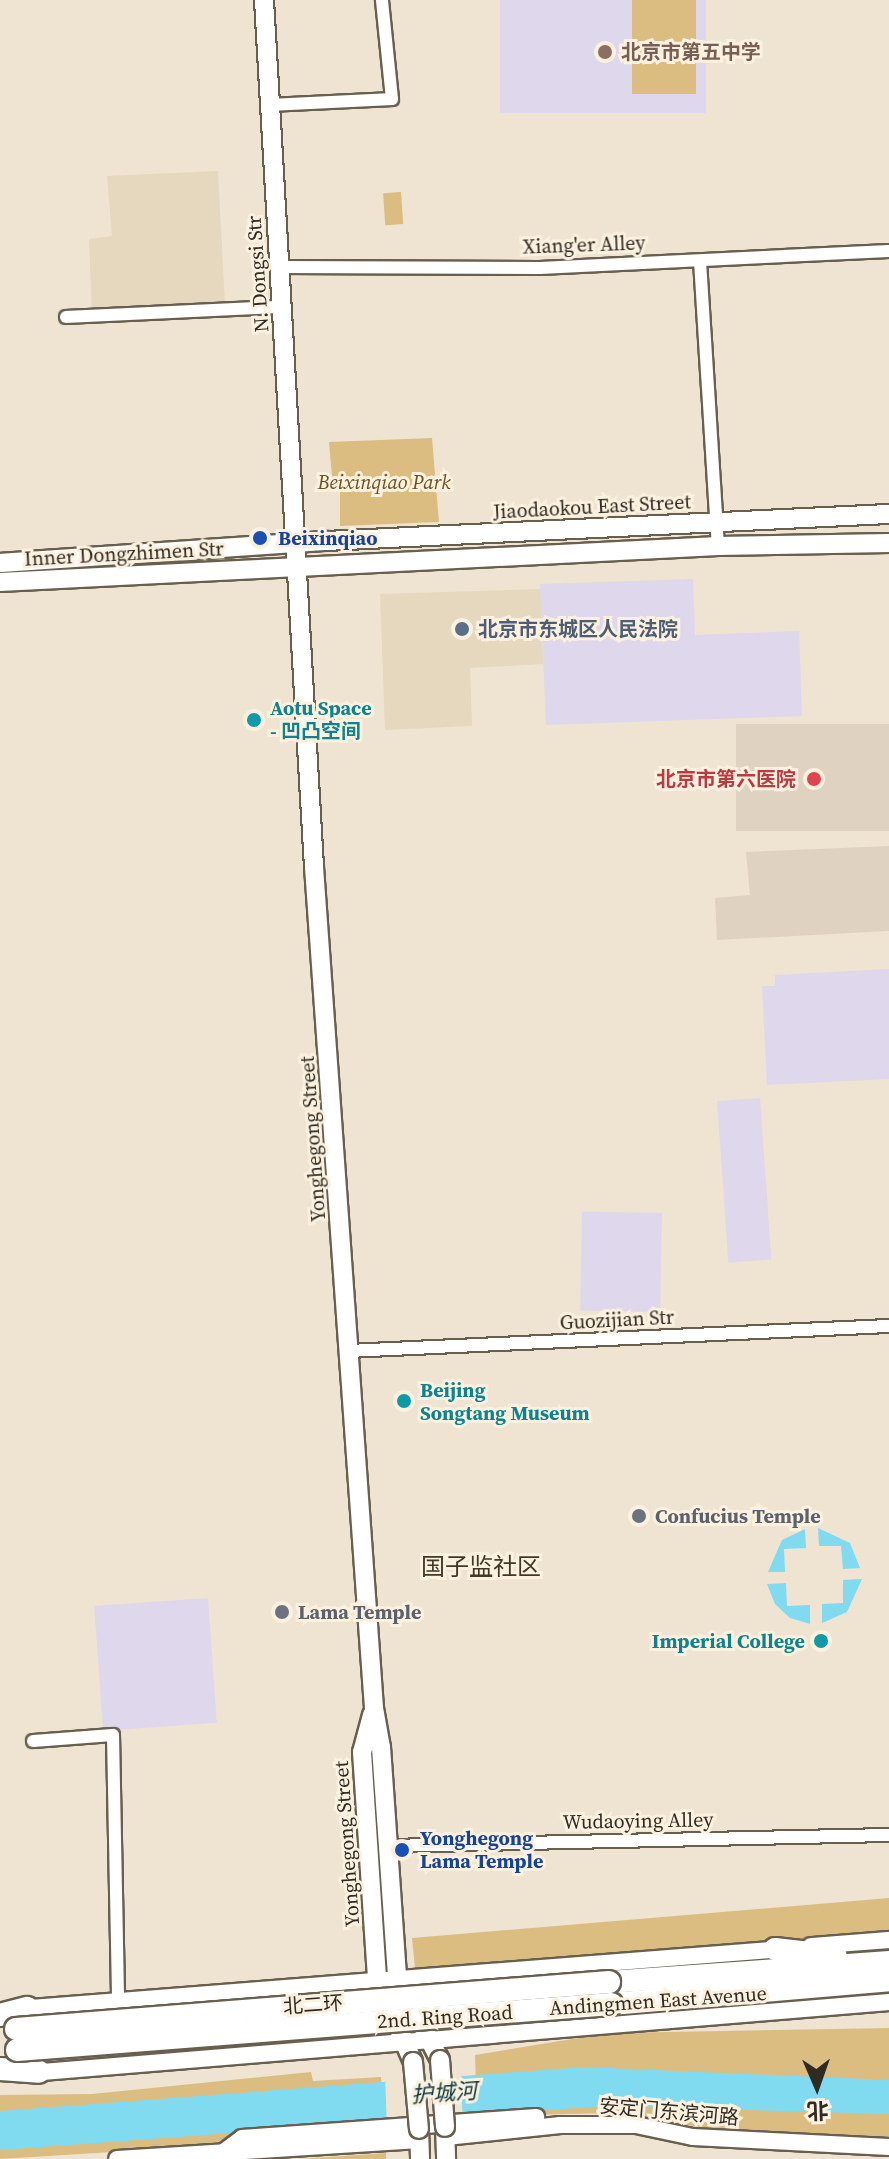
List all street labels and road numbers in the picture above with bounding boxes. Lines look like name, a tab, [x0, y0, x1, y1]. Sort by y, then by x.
street label: N. Dongsi Str	[242, 215, 274, 333]
street label: Xiang'er Alley	[522, 231, 646, 259]
street label: Jiaodaokou East Street	[493, 490, 691, 524]
street label: Inner Dongzhimen Str	[24, 537, 224, 571]
street label: Yonghegong Street	[295, 1055, 331, 1223]
street label: Guozijian Str	[559, 1305, 675, 1335]
street label: Yonghegong Street	[329, 1760, 365, 1928]
street label: Wudaoying Alley	[563, 1808, 713, 1834]
street label: Andingmen East Avenue	[548, 1981, 768, 2021]
street label: 北二环	[282, 1991, 344, 2019]
street label: 2nd. Ring Road	[377, 2000, 513, 2034]
street label: 安定门东滨河路	[598, 2094, 740, 2130]

